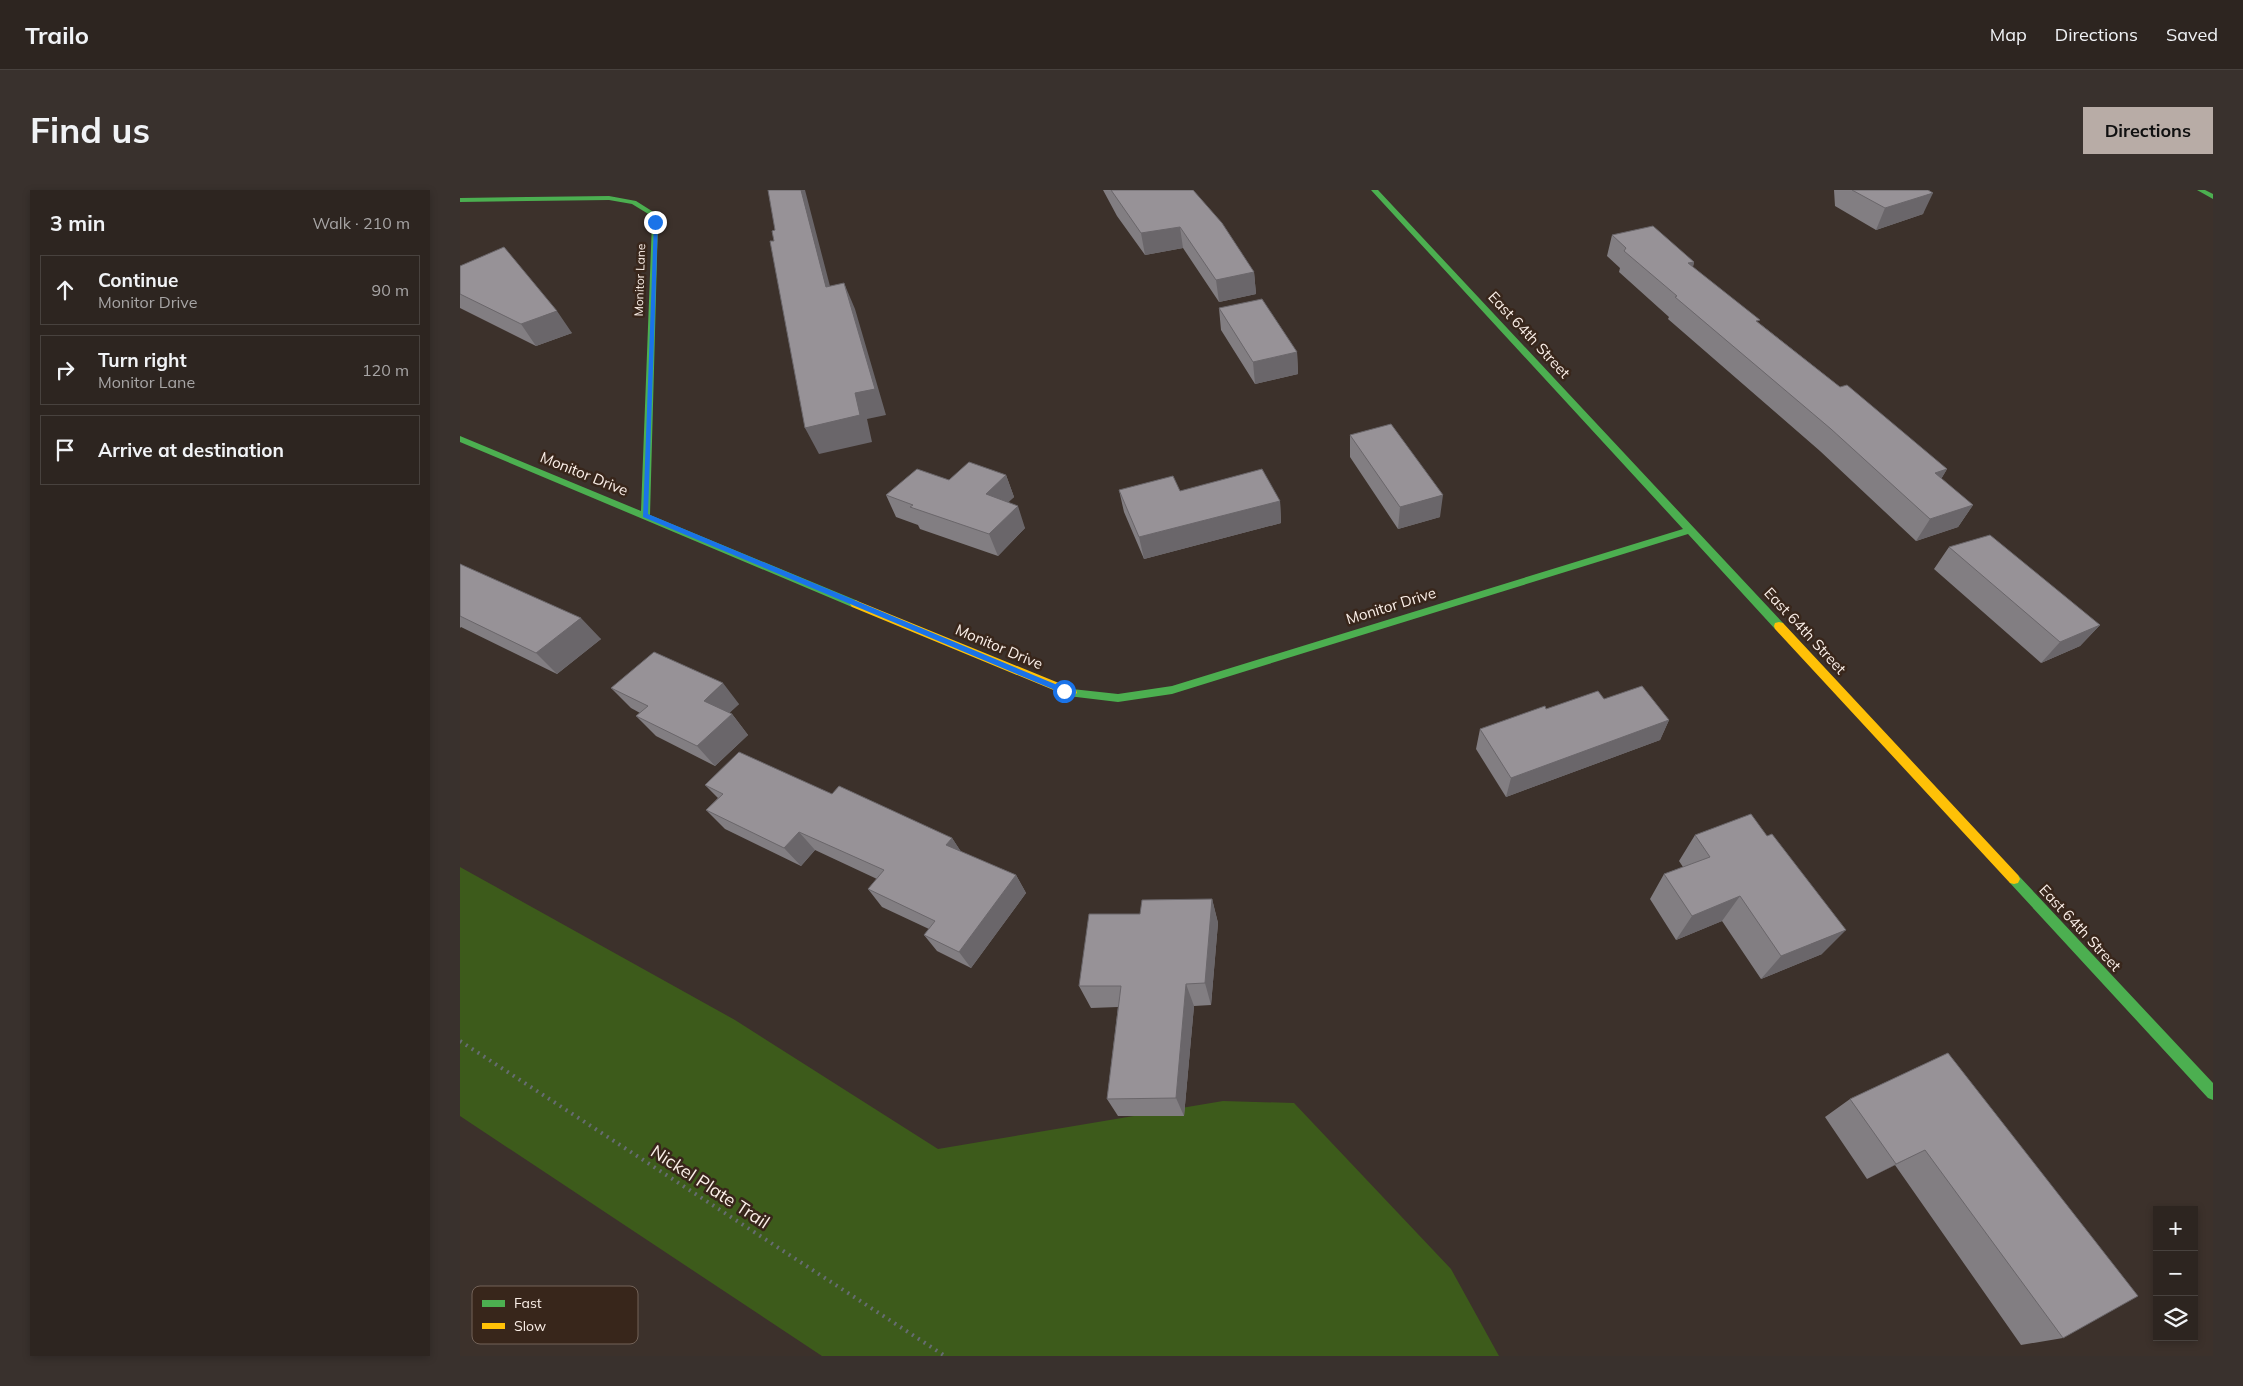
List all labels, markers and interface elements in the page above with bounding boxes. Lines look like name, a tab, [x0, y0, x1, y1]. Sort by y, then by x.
text: Trailo	[25, 20, 89, 50]
text: Map	[1990, 23, 2027, 46]
text: Directions	[2055, 23, 2138, 46]
text: Saved	[2166, 23, 2218, 46]
button: Directions	[2083, 107, 2213, 154]
text: Find us	[30, 108, 150, 152]
text: 3 min	[50, 210, 105, 236]
route end	[644, 211, 667, 234]
text: Walk · 210 m	[312, 213, 410, 233]
street label: Monitor Lane	[631, 243, 648, 317]
text: Continue	[98, 268, 178, 292]
icon: ahead	[51, 276, 79, 304]
text: 90 m	[372, 280, 409, 300]
street label: East 64th Street	[1484, 287, 1574, 382]
text: Monitor Drive	[98, 292, 197, 312]
text: Turn right	[98, 348, 187, 372]
icon: right	[51, 356, 79, 384]
text: 120 m	[362, 360, 409, 380]
text: Monitor Lane	[98, 372, 195, 392]
icon: arrive	[51, 436, 79, 464]
text: Arrive at destination	[98, 438, 284, 462]
street label: Monitor Drive	[537, 447, 631, 500]
street label: Monitor Drive	[1344, 583, 1438, 628]
street label: East 64th Street	[1760, 583, 1850, 678]
street label: Monitor Drive	[953, 620, 1046, 673]
route start	[1053, 680, 1076, 703]
street label: East 64th Street	[2035, 880, 2125, 975]
street label: Nickel Plate Trail	[646, 1140, 774, 1234]
map controls	[2153, 1206, 2198, 1341]
button: +	[2153, 1206, 2198, 1251]
button: −	[2153, 1251, 2198, 1296]
legend	[472, 1286, 638, 1344]
text: Fast	[514, 1294, 542, 1312]
button: layers	[2153, 1296, 2198, 1341]
text: Slow	[514, 1317, 546, 1335]

